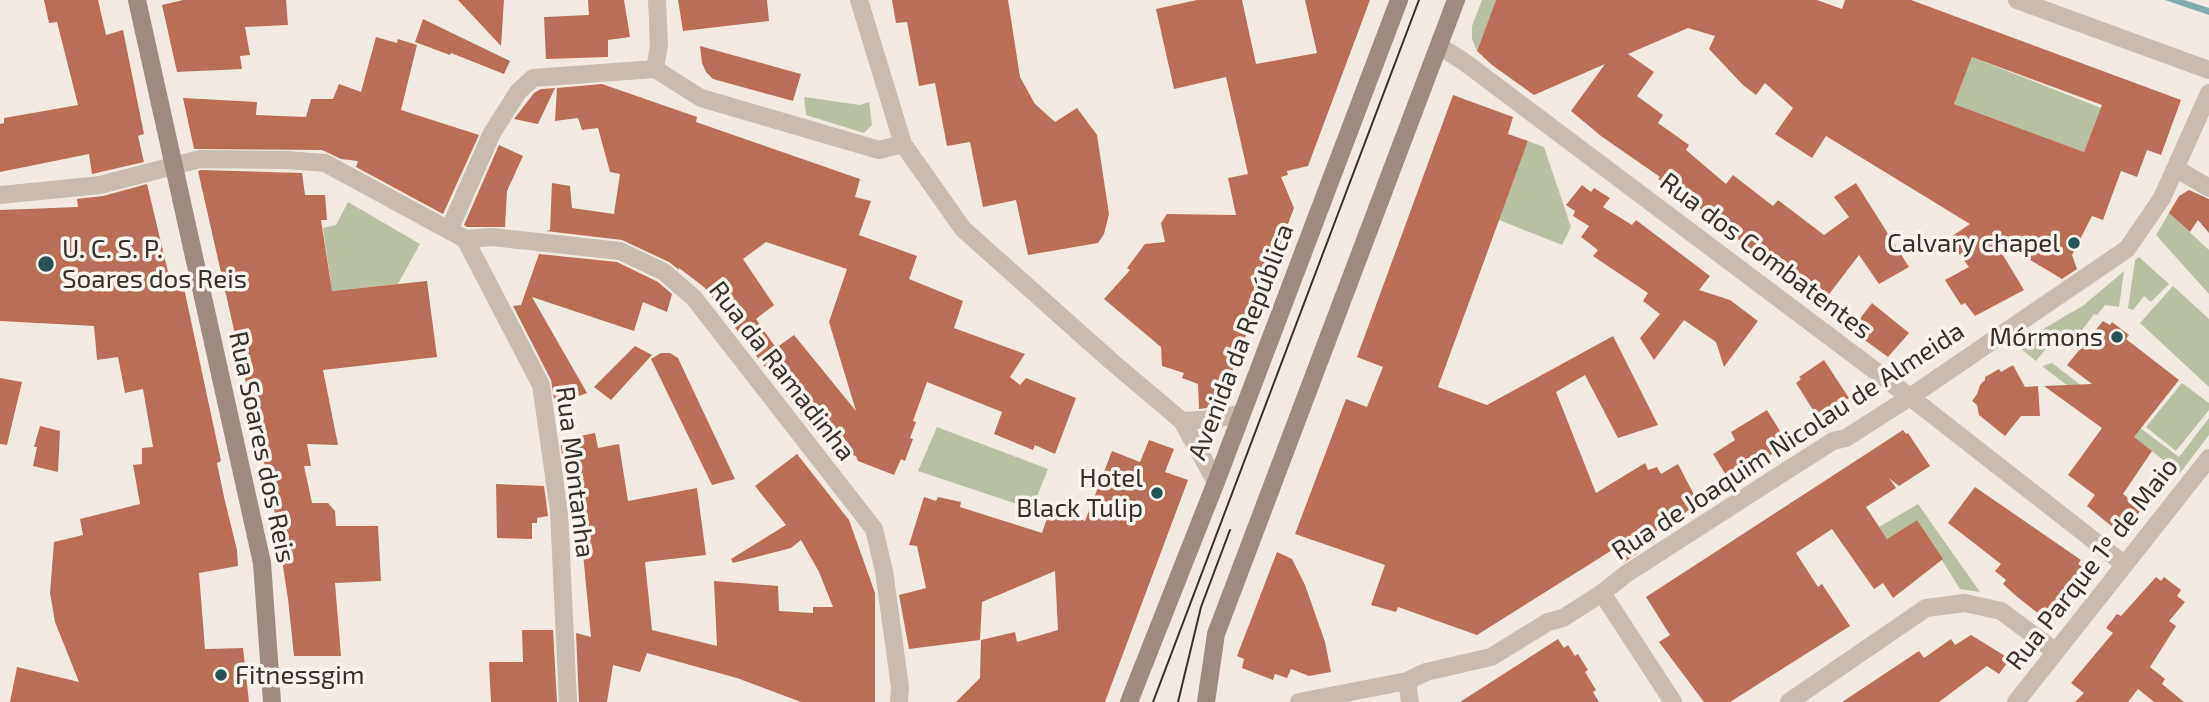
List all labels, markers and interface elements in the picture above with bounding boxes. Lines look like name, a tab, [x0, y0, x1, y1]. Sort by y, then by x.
street label: Rua dos Combatentes	[1654, 166, 1878, 346]
street label: Avenida da República	[1182, 219, 1300, 465]
place label: Calvary chapel	[1887, 227, 2060, 259]
place label: U. C. S. P. Soares dos Reis	[62, 233, 247, 294]
marker: Calvary chapel	[2066, 235, 2082, 251]
marker: U. C. S. P. Soares dos Reis	[36, 254, 56, 274]
street label: Rua da Ramadinha	[702, 275, 862, 467]
street label: Rua de Joaquim Nicolau de Almeida	[1606, 315, 1970, 567]
place label: Mórmons	[1989, 321, 2103, 353]
street label: Rua Soares dos Reis	[222, 328, 302, 566]
marker: Mórmons	[2109, 329, 2125, 345]
street label: Rua Montanha	[549, 385, 601, 559]
street label: Rua Parque 1º de Maio	[1999, 452, 2185, 676]
place label: Hotel Black Tulip	[1016, 462, 1143, 524]
marker: Hotel Black Tulip	[1149, 485, 1165, 501]
place label: Fitnessgim	[235, 659, 365, 691]
marker: Fitnessgim	[213, 667, 229, 683]

